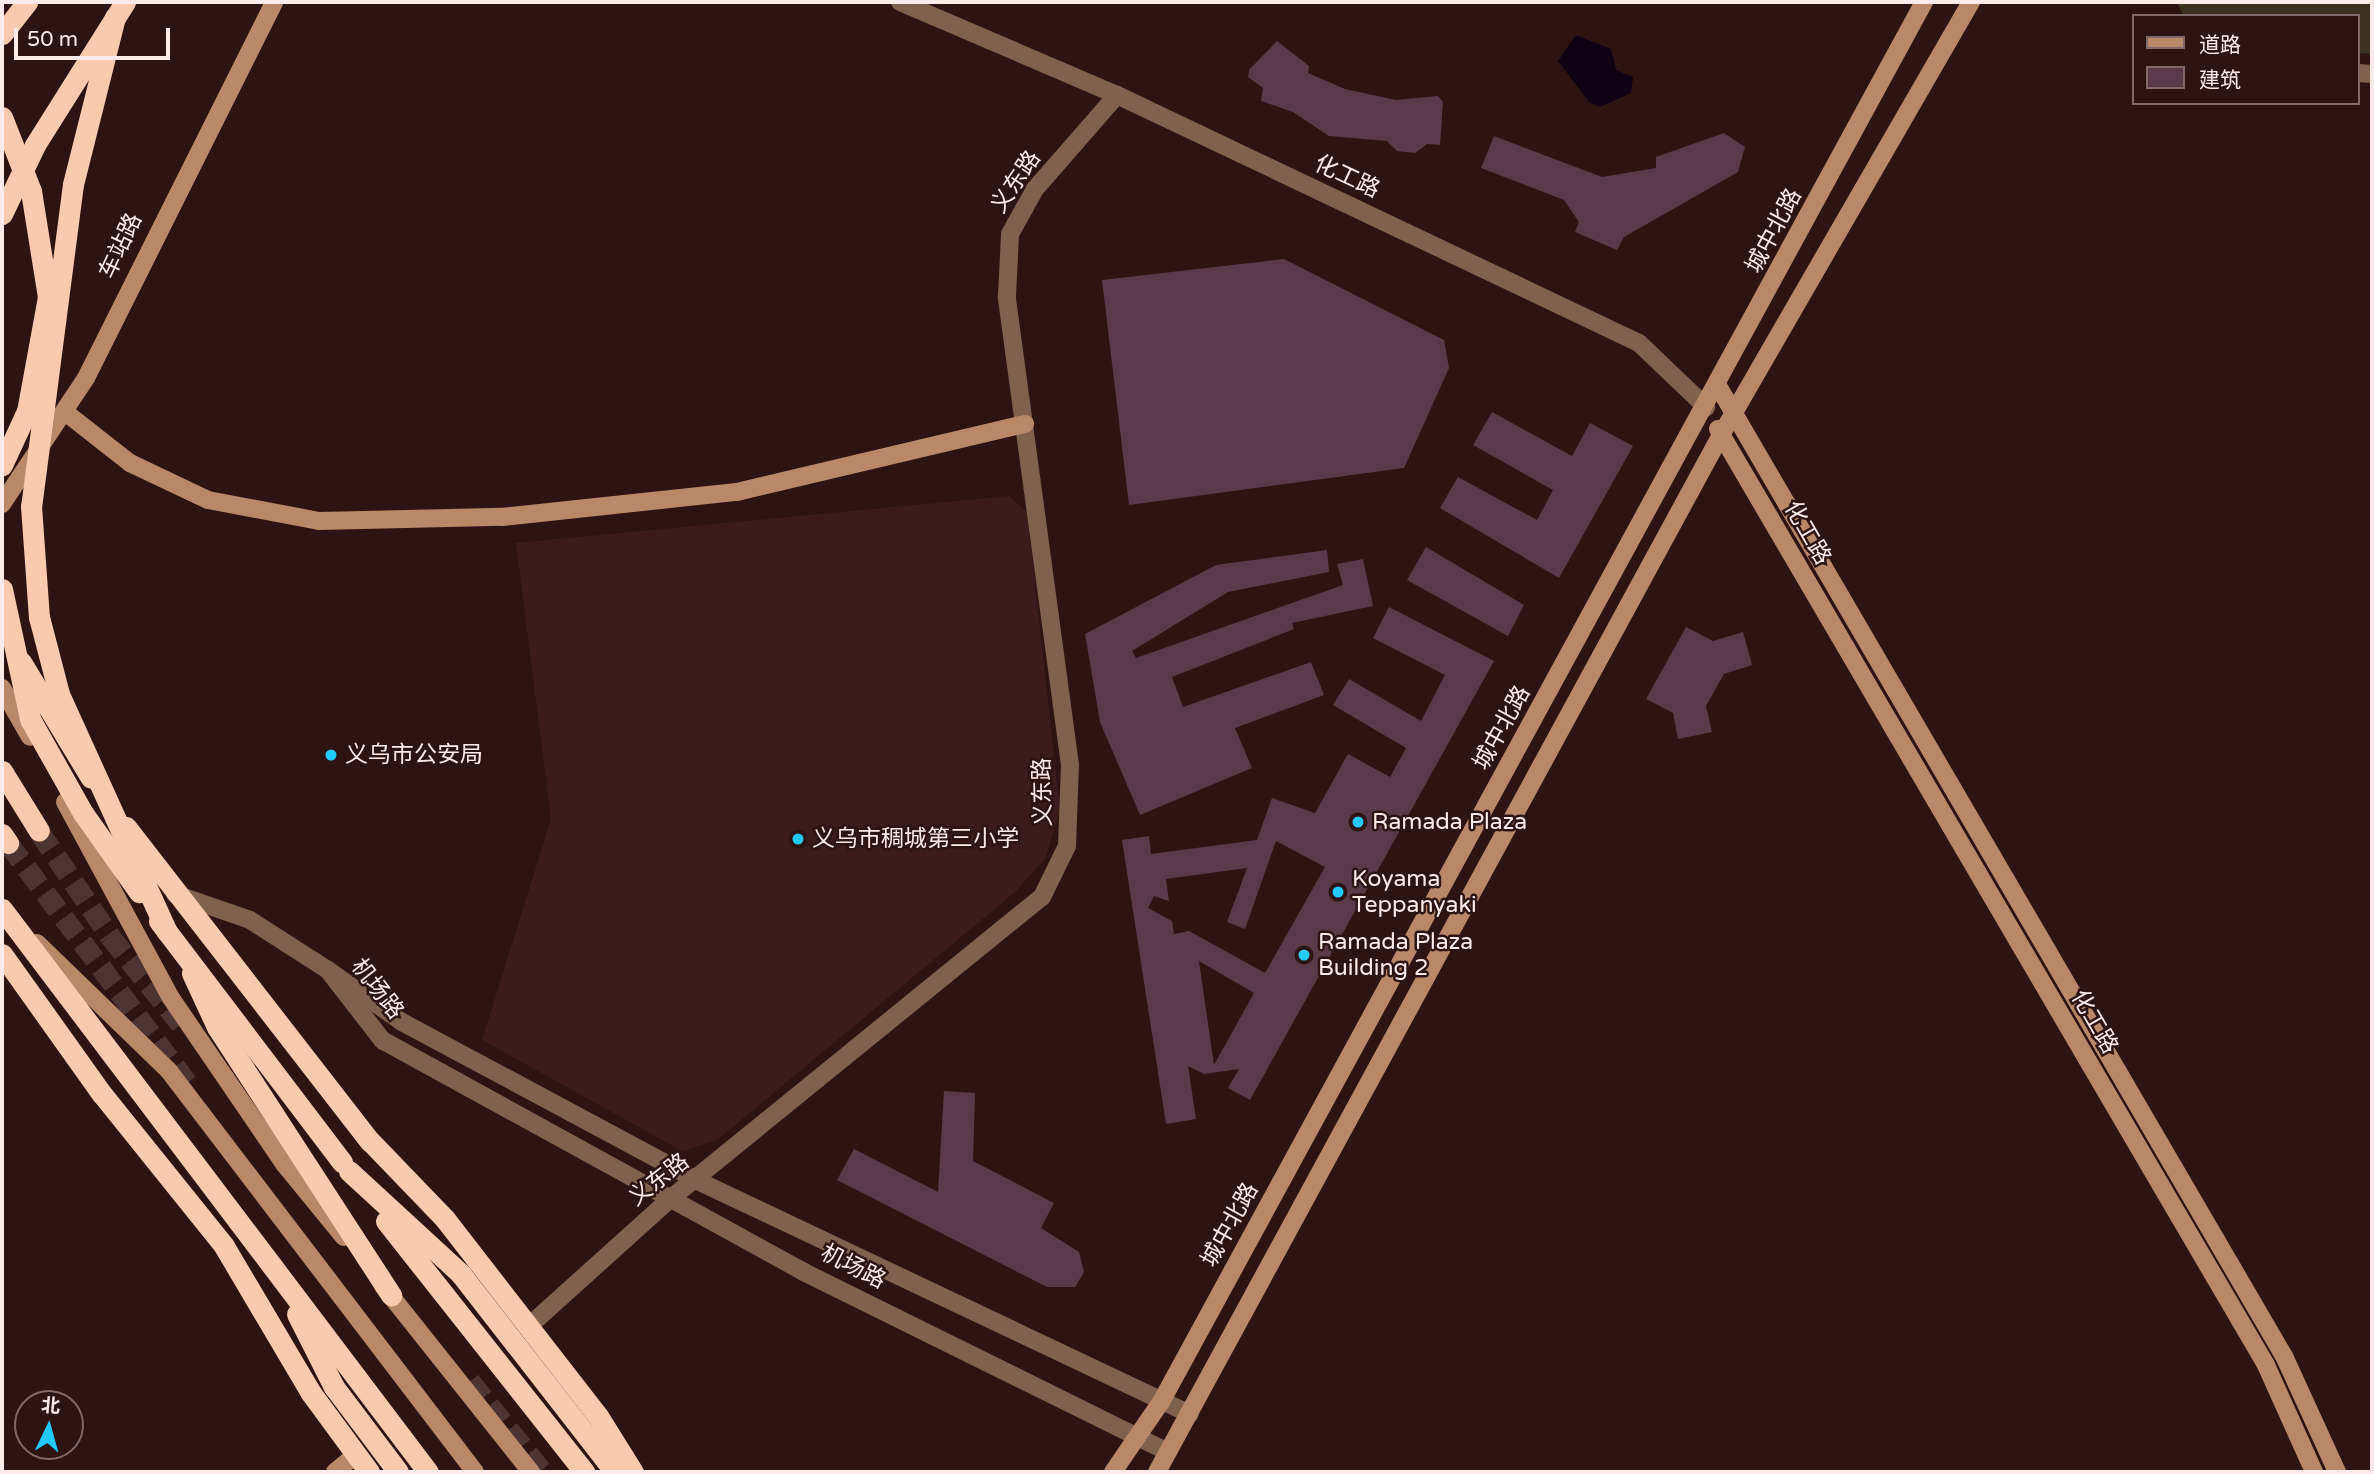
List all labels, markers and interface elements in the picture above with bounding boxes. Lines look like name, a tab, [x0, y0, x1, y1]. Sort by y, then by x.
scale bar	[18, 14, 173, 58]
legend	[2132, 14, 2360, 105]
text: 50 m	[27, 27, 78, 52]
text: 道路	[2199, 33, 2241, 58]
text: 建筑	[2199, 68, 2241, 93]
street label: 义东路	[985, 146, 1047, 218]
street label: 化工路	[1310, 150, 1384, 204]
street label: 城中北路	[1740, 184, 1808, 278]
street label: 车站路	[94, 209, 148, 283]
street label: 化工路	[1778, 496, 1836, 570]
street label: 城中北路	[1468, 681, 1536, 775]
place label: 义乌市公安局	[345, 741, 483, 769]
marker: 义乌市公安局	[323, 747, 339, 763]
street label: 义东路	[1029, 757, 1057, 827]
place label: Ramada Plaza	[1372, 808, 1527, 836]
marker: Ramada Plaza	[1350, 814, 1366, 830]
place label: 义乌市稠城第三小学	[812, 825, 1019, 853]
marker: 义乌市稠城第三小学	[790, 831, 806, 847]
place label: Koyama Teppanyaki	[1352, 865, 1477, 919]
marker: Koyama Teppanyaki	[1330, 884, 1346, 900]
place label: Ramada Plaza Building 2	[1318, 928, 1473, 982]
marker: Ramada Plaza Building 2	[1296, 947, 1312, 963]
street label: 机场路	[345, 953, 409, 1025]
street label: 化工路	[2065, 985, 2123, 1059]
street label: 义东路	[623, 1148, 695, 1212]
street label: 城中北路	[1196, 1178, 1264, 1272]
street label: 机场路	[816, 1239, 890, 1295]
north arrow	[14, 1390, 84, 1460]
text: 北	[40, 1394, 61, 1418]

